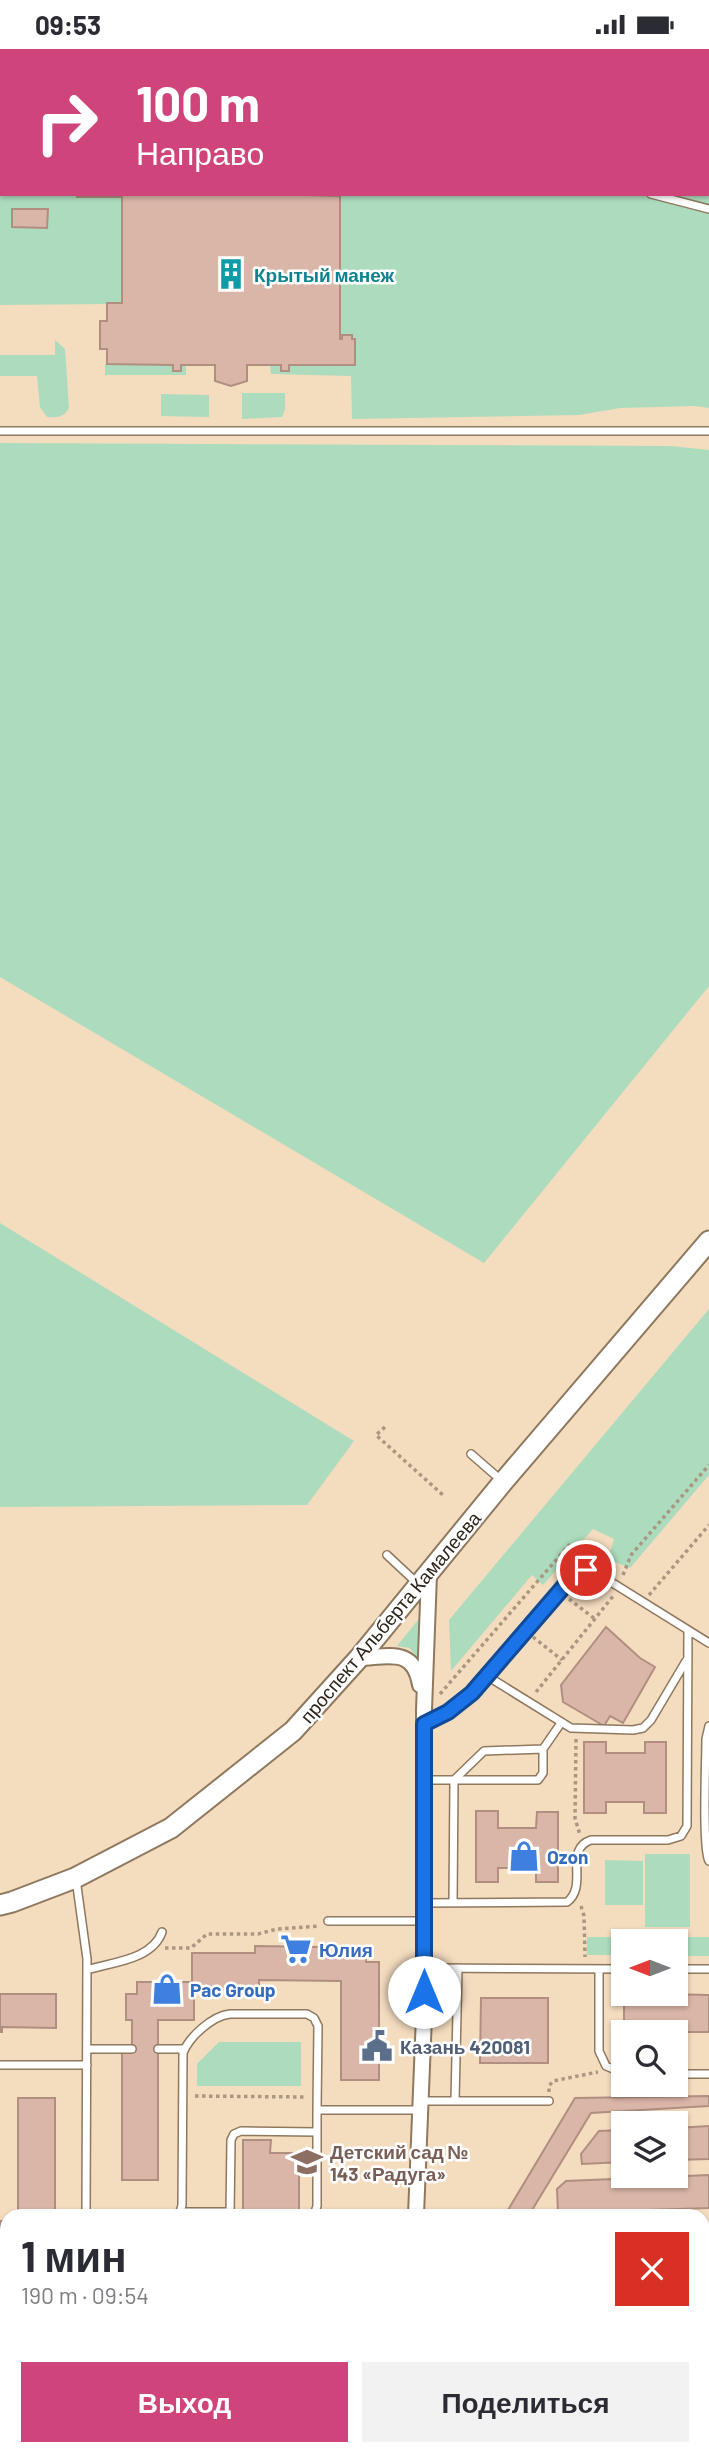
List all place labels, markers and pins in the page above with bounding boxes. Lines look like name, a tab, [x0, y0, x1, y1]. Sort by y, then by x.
building icon: Крытый манеж	[214, 257, 248, 291]
place label: Крытый манеж	[254, 263, 395, 286]
pin	[556, 1540, 616, 1600]
shop icon: Ozon	[507, 1839, 541, 1873]
place label: Ozon	[547, 1845, 589, 1868]
supermarket icon: Юлия	[279, 1932, 313, 1966]
place label: Юлия	[319, 1938, 373, 1961]
shop icon: Pac Group	[150, 1972, 184, 2006]
place label: Pac Group	[190, 1978, 276, 2001]
public building icon: Казань 420081	[360, 2029, 394, 2063]
place label: Казань 420081	[400, 2035, 530, 2058]
place label: Детский сад № 143 «Радуга»	[330, 2140, 469, 2185]
school or university icon: Детский сад № 143 «Радуга»	[290, 2145, 324, 2179]

